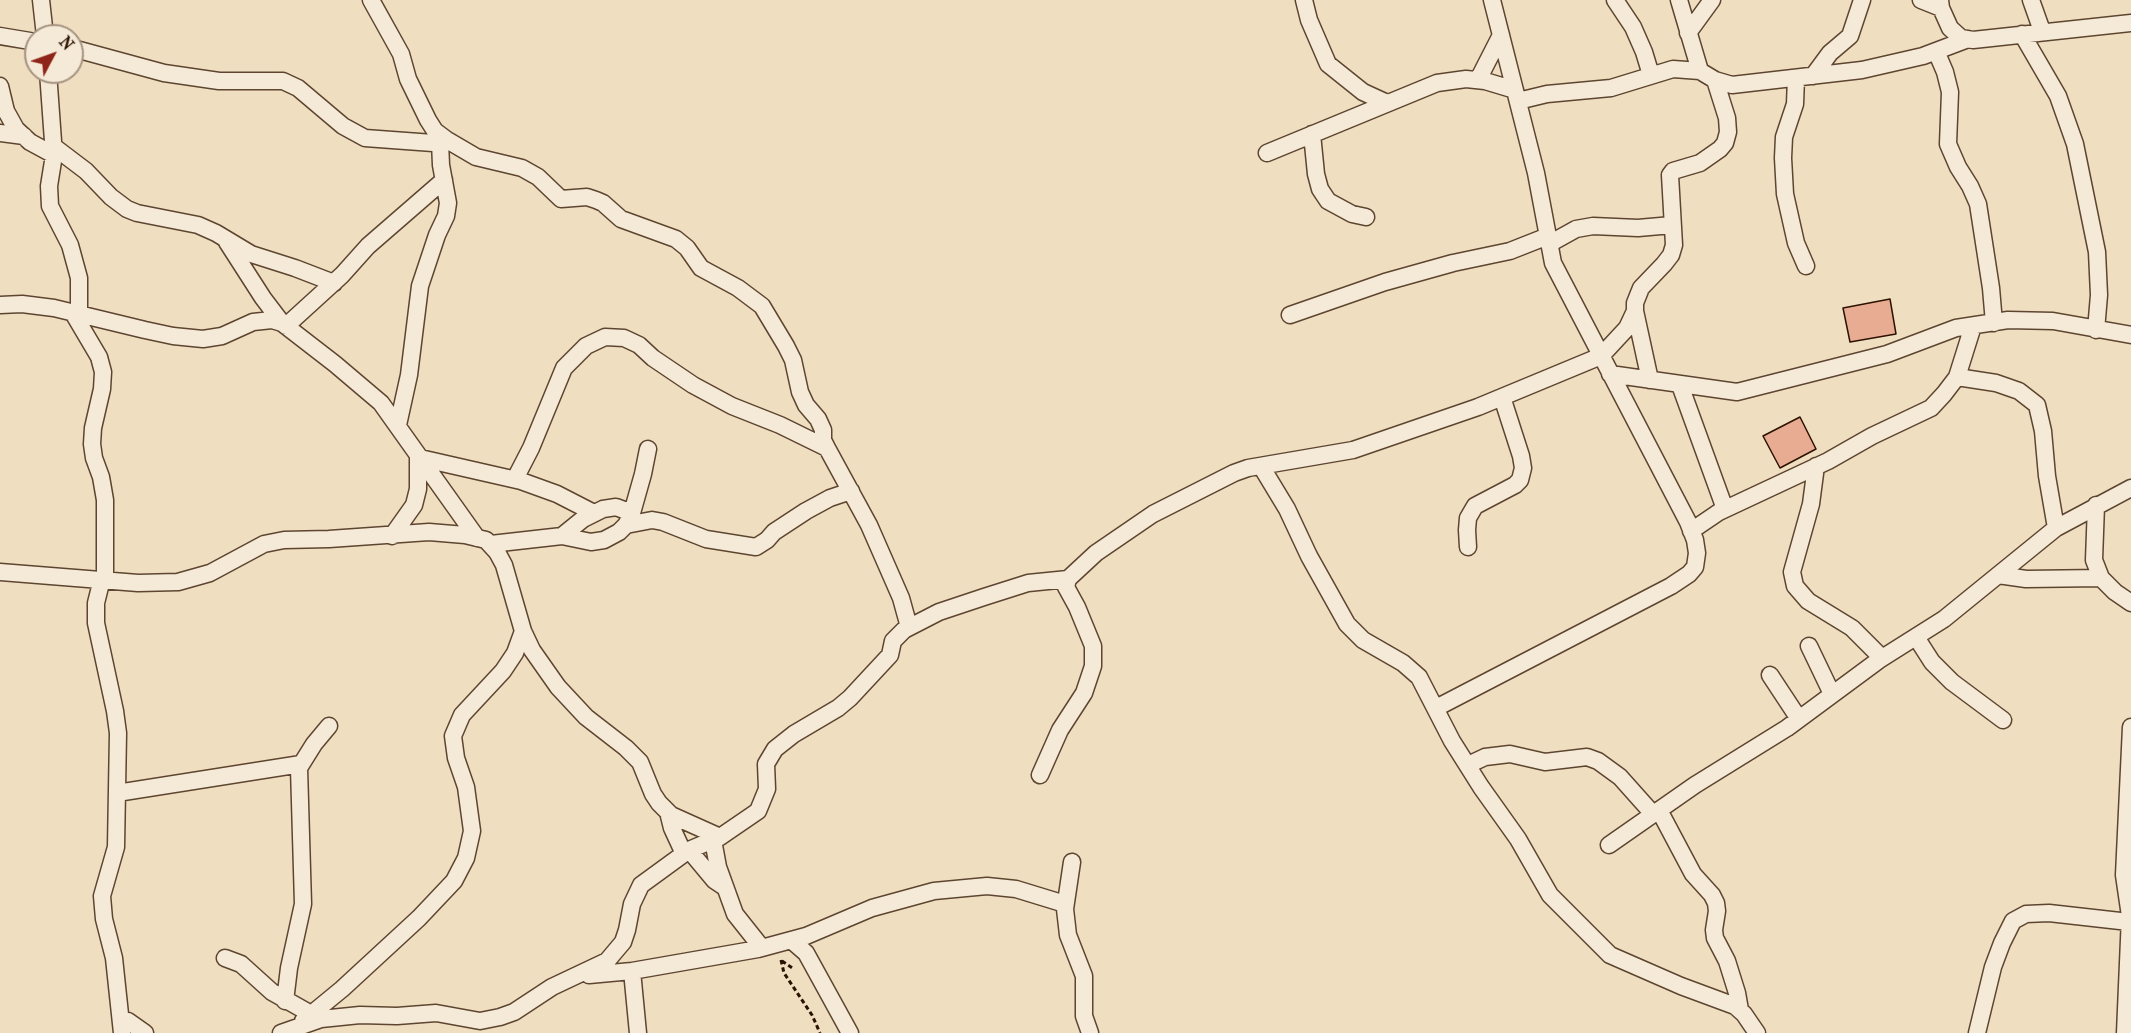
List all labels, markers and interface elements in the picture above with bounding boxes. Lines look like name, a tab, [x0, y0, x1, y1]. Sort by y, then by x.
north arrow	[24, 24, 84, 84]
text: N	[55, 32, 78, 54]

